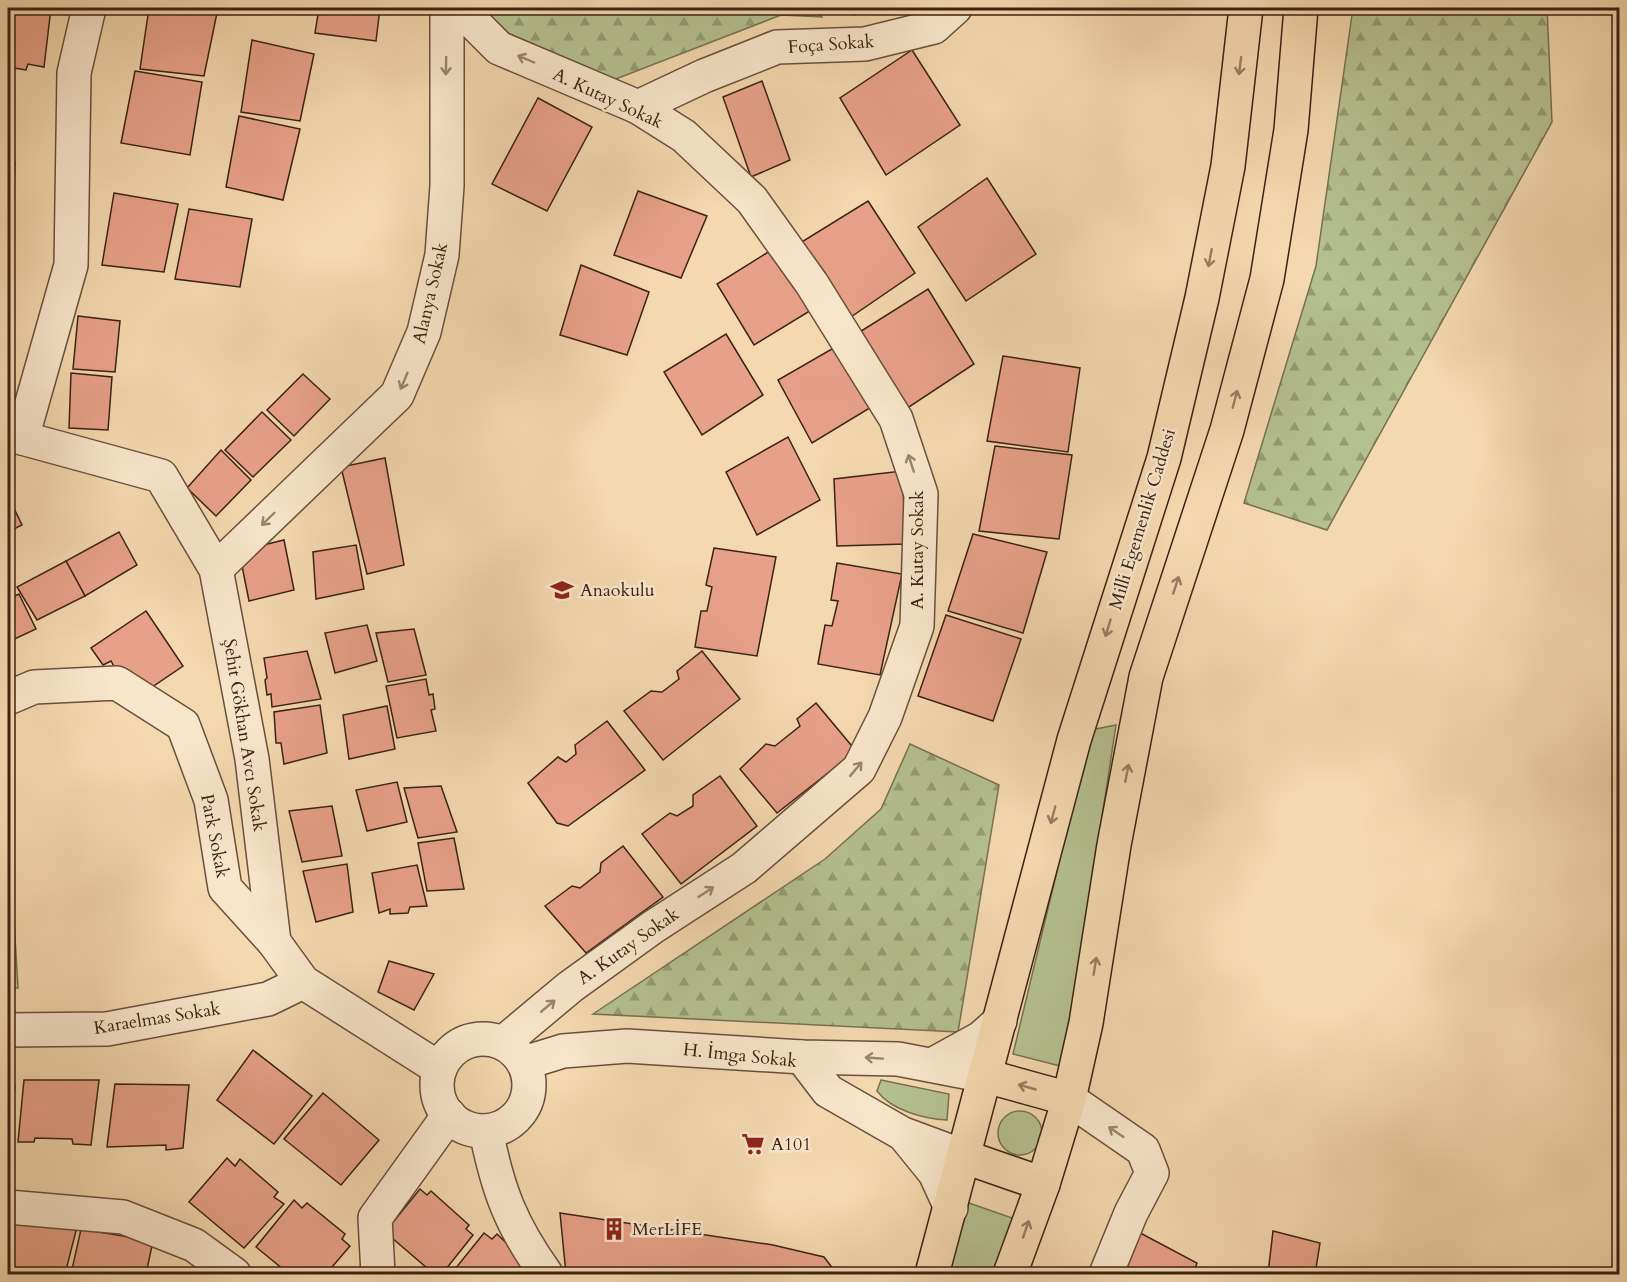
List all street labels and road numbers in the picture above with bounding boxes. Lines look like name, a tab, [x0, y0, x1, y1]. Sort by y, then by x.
street label: Foça Sokak	[787, 29, 875, 60]
street label: A. Kutay Sokak	[549, 62, 667, 135]
street label: Alanya Sokak	[407, 240, 454, 346]
street label: Milli Egemenlik Caddesi	[1103, 426, 1182, 613]
street label: A. Kutay Sokak	[905, 490, 930, 610]
street label: Şehit Gökhan Avcı Sokak	[217, 637, 272, 834]
street label: Park Sokak	[194, 792, 235, 881]
street label: A. Kutay Sokak	[572, 902, 685, 991]
street label: Karaelmas Sokak	[92, 996, 223, 1041]
street label: H. İmga Sokak	[682, 1037, 798, 1074]

